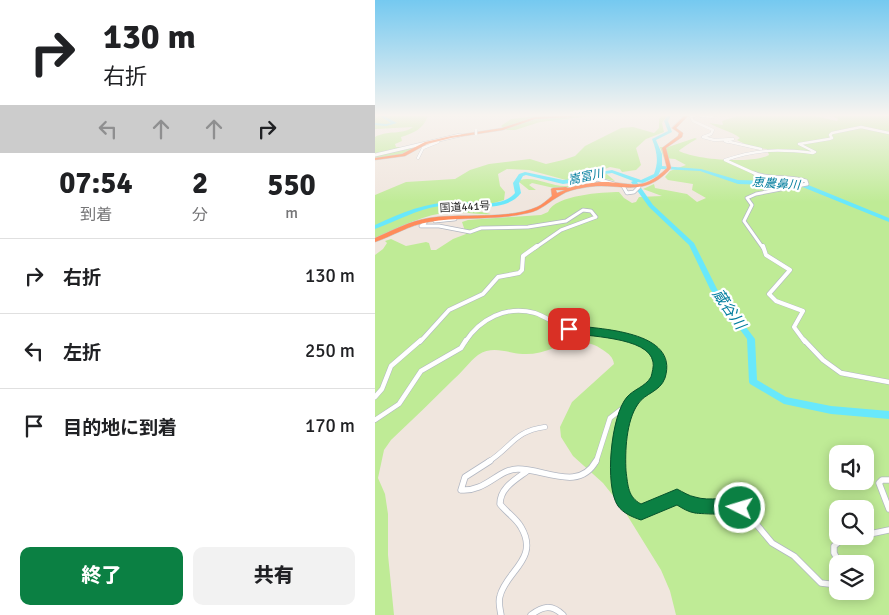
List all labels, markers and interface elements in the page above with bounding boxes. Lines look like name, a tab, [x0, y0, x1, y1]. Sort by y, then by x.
text: 130 m	[103, 15, 196, 58]
icon: right	[20, 20, 85, 85]
text: 右折	[103, 63, 147, 90]
icon: left	[94, 115, 122, 143]
icon: ahead	[147, 115, 175, 143]
icon: ahead	[200, 115, 228, 143]
icon: right	[253, 115, 281, 143]
text: 07:54	[59, 165, 133, 202]
text: 2	[192, 165, 208, 202]
water label: 嵩富川	[567, 166, 607, 188]
text: 550	[267, 167, 316, 204]
water label: 恵農鼻川	[752, 175, 802, 193]
street label: 国道441号	[439, 199, 491, 215]
text: m	[285, 203, 298, 223]
text: 到着	[80, 205, 112, 225]
text: 分	[192, 205, 208, 225]
icon: right	[20, 262, 48, 290]
text: 130 m	[305, 264, 355, 288]
text: 右折	[63, 266, 101, 290]
water label: 蔵谷川	[709, 285, 750, 334]
pin	[548, 308, 590, 350]
icon: arrive	[555, 315, 583, 343]
icon: left	[20, 337, 48, 365]
text: 250 m	[305, 339, 355, 363]
text: 左折	[63, 341, 101, 365]
icon: arrive	[20, 412, 48, 440]
text: 170 m	[305, 414, 355, 438]
text: 目的地に到着	[63, 416, 177, 440]
map controls	[829, 445, 874, 600]
button: sound	[829, 445, 874, 490]
position arrow	[713, 481, 765, 533]
button: search	[829, 500, 874, 545]
button: 終了	[20, 547, 183, 605]
button: 共有	[193, 547, 355, 605]
button: layers	[829, 555, 874, 600]

